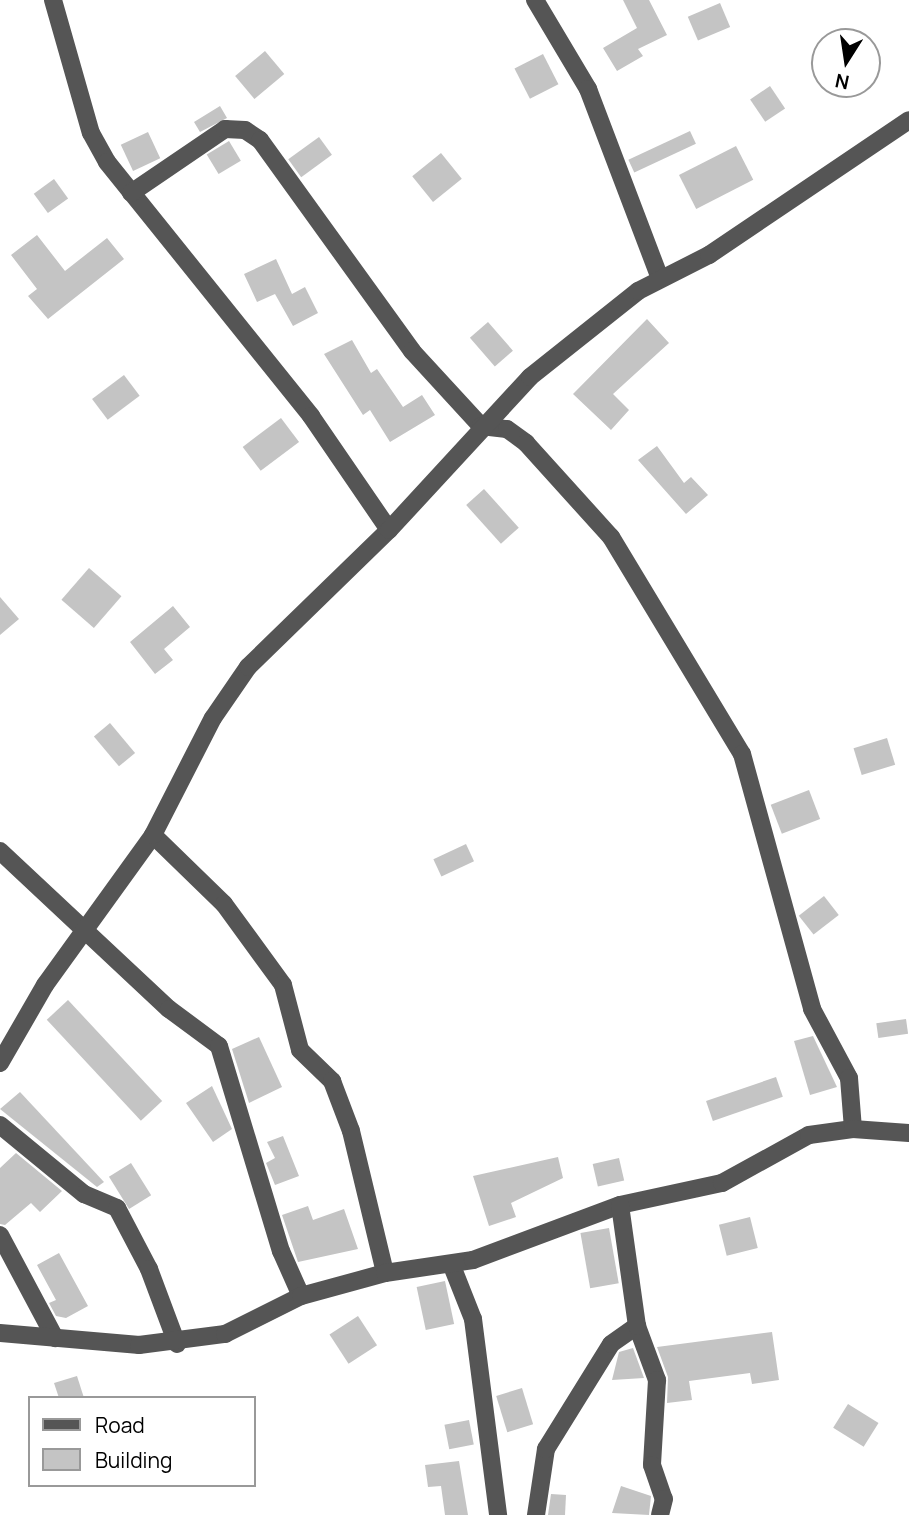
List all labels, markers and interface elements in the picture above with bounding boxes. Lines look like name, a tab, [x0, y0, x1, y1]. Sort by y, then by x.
north arrow	[811, 28, 881, 98]
text: N	[833, 67, 851, 96]
legend	[28, 1396, 256, 1487]
text: Road	[95, 1411, 145, 1439]
text: Building	[95, 1446, 172, 1474]

